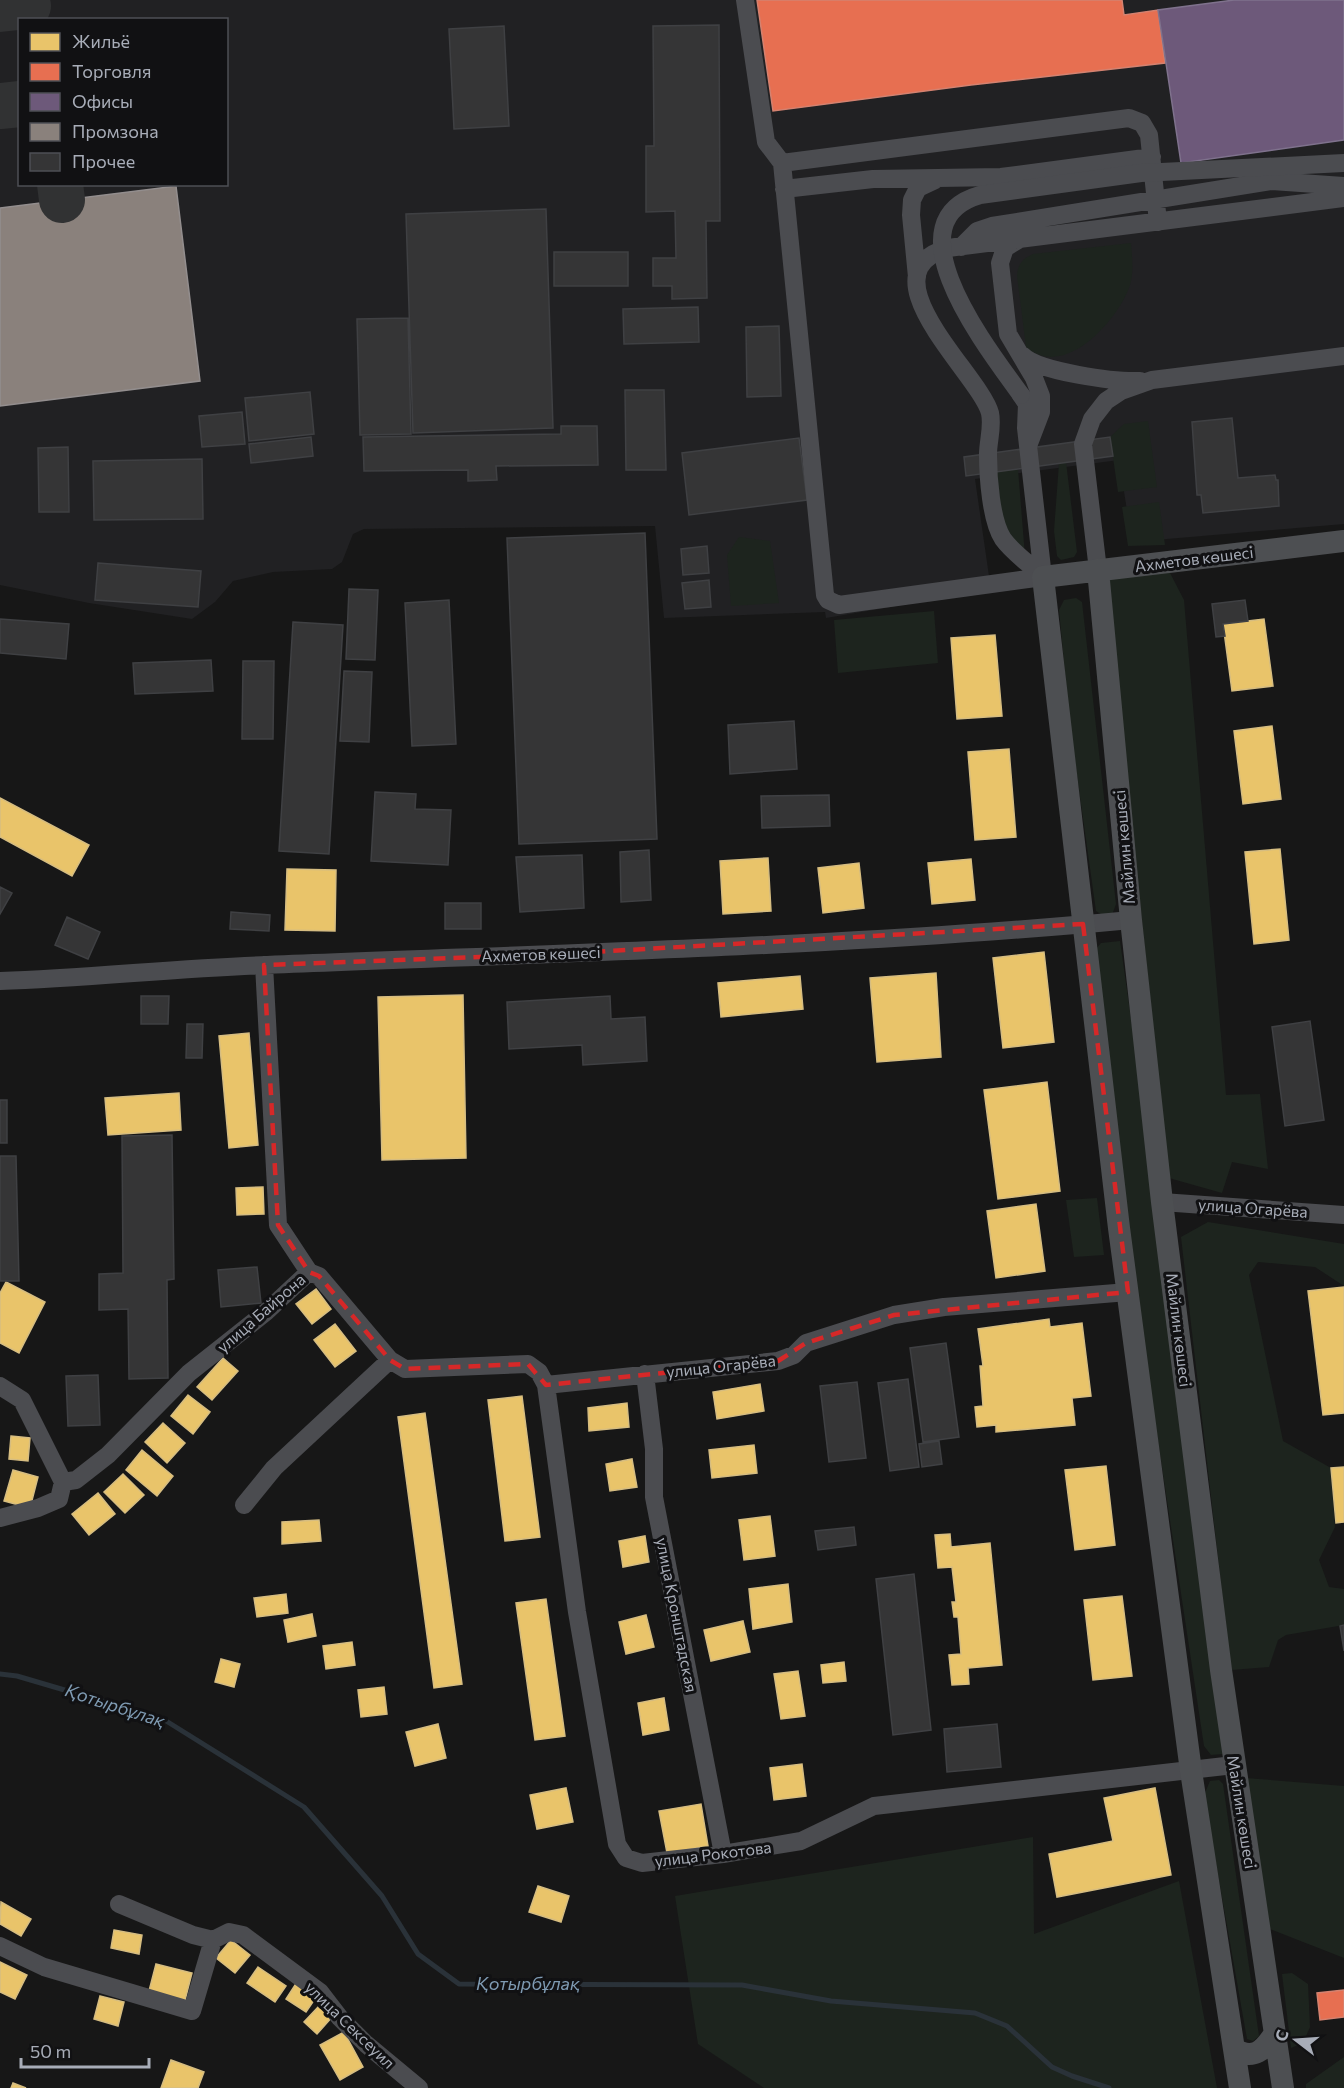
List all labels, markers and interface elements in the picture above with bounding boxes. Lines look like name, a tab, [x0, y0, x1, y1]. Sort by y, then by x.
legend	[18, 18, 228, 186]
text: Жильё	[72, 30, 130, 52]
text: Торговля	[72, 60, 151, 82]
text: Офисы	[72, 90, 133, 112]
text: Промзона	[72, 120, 159, 142]
text: Прочее	[72, 150, 135, 172]
street label: Ахметов көшесі	[1134, 542, 1254, 575]
street label: Майлин көшесі	[1109, 789, 1138, 905]
street label: Ахметов көшесі	[481, 942, 601, 965]
street label: улица Огарёва	[1198, 1194, 1308, 1221]
street label: улица Байрона	[213, 1269, 309, 1356]
street label: Майлин көшесі	[1163, 1272, 1196, 1388]
street label: улица Огарёва	[665, 1350, 777, 1381]
street label: улица Кронштадская	[653, 1536, 702, 1694]
water label: Қотырбұлақ	[62, 1678, 168, 1732]
street label: Майлин көшесі	[1224, 1754, 1261, 1870]
street label: улица Рокотова	[653, 1837, 772, 1870]
water label: Қотырбұлақ	[476, 1972, 580, 1994]
street label: улица Сексеуил	[302, 1977, 399, 2072]
north arrow	[1266, 2010, 1326, 2070]
text: С	[1270, 2027, 1292, 2043]
scale bar	[21, 2031, 148, 2069]
text: 50 m	[30, 2040, 71, 2062]

